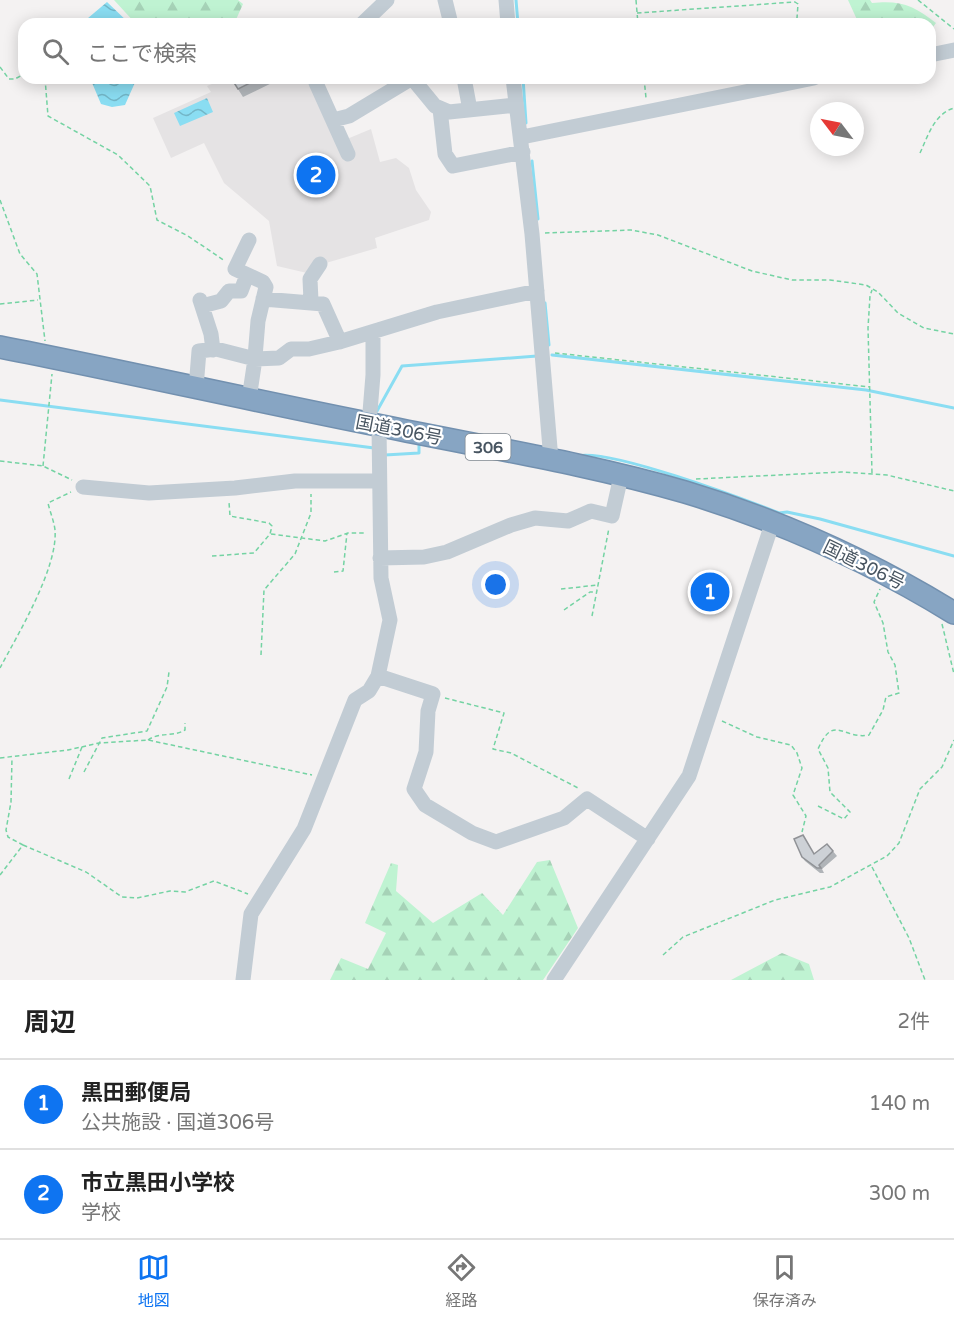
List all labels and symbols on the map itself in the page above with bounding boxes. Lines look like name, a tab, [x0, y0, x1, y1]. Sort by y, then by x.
north arrow	[810, 102, 864, 156]
pin: 2	[296, 152, 336, 198]
street label: 国道306号	[354, 411, 444, 449]
road number: 306	[466, 434, 510, 460]
street label: 国道306号	[820, 536, 908, 594]
your location	[481, 570, 510, 599]
pin: 1	[690, 570, 730, 614]

